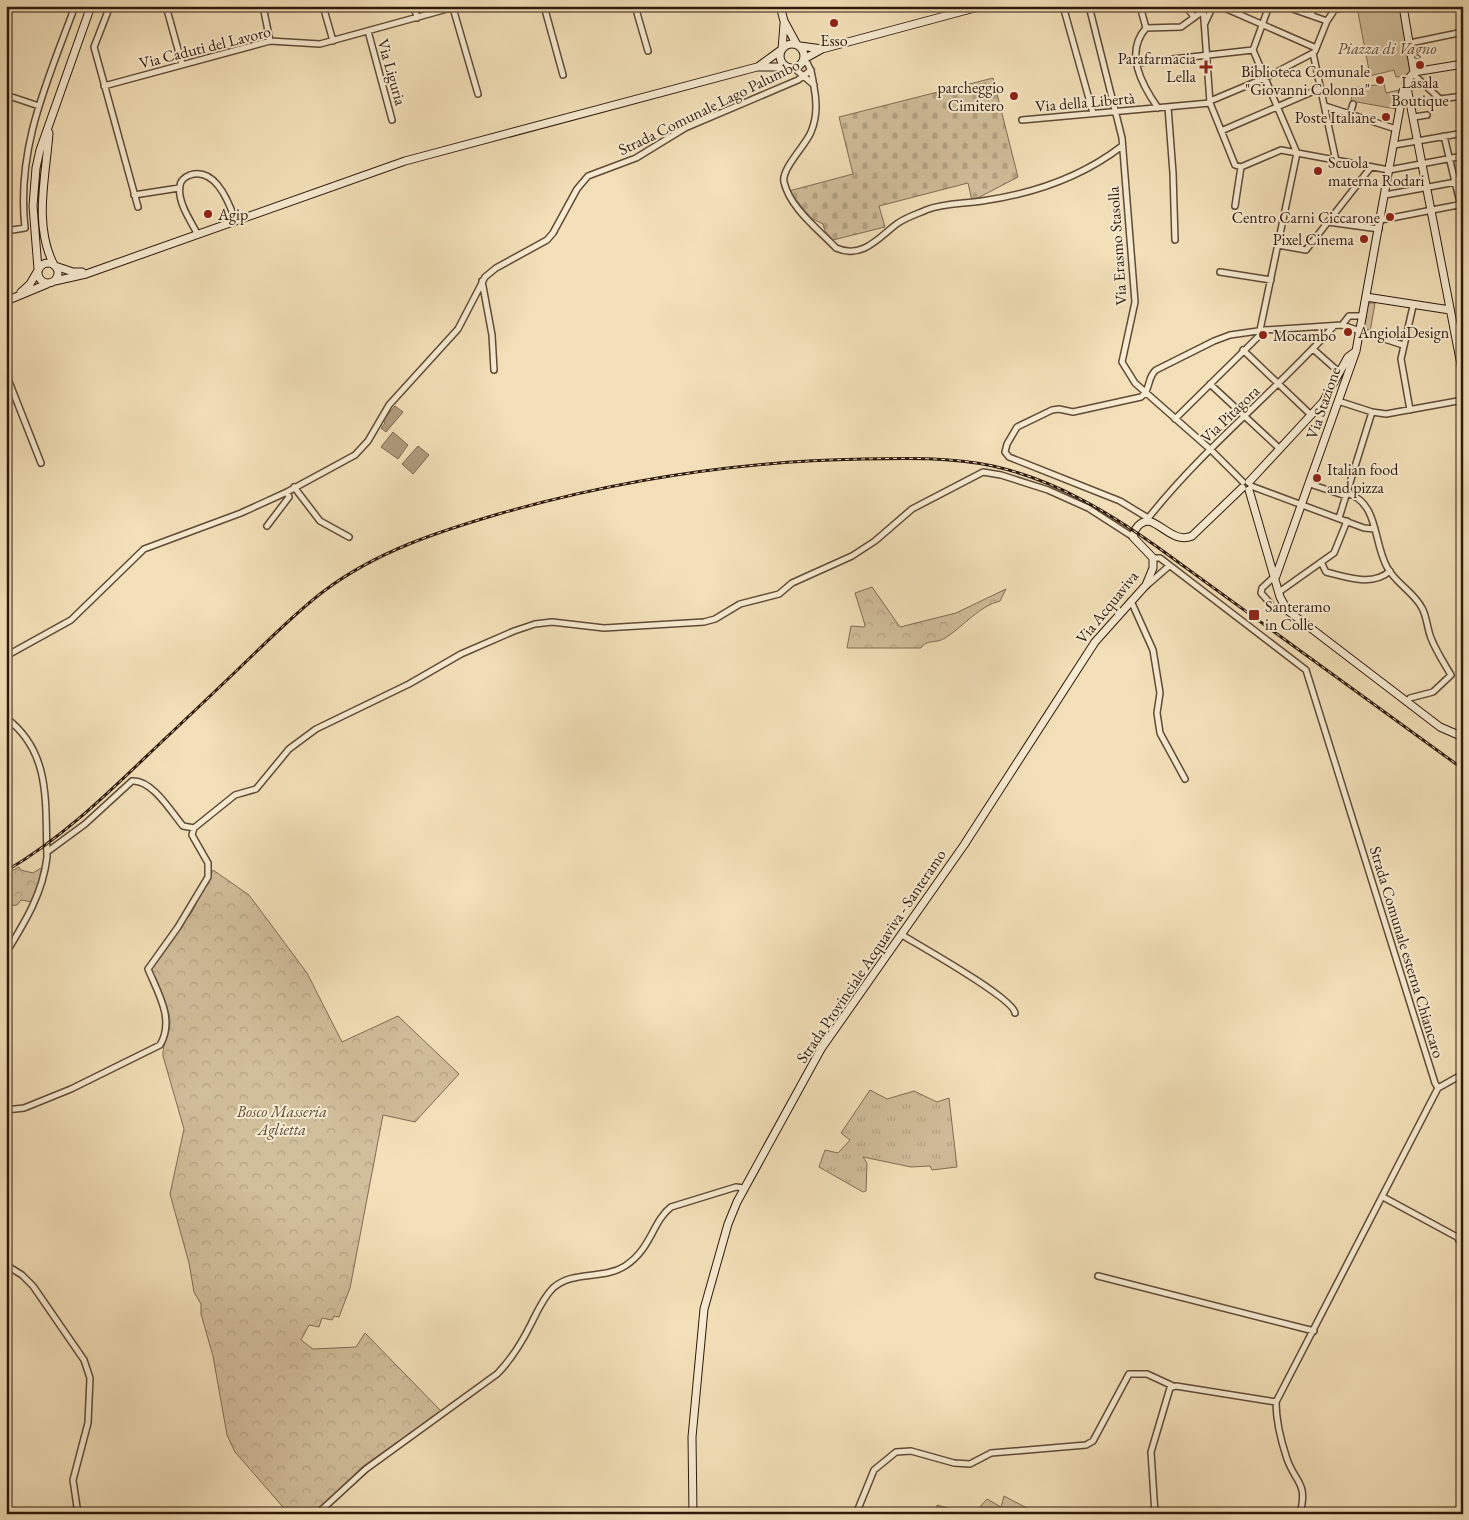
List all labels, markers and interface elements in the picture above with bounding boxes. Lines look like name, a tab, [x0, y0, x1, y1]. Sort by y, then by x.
marker: Esso	[828, 17, 840, 29]
street label: Via Caduti del Lavoro	[137, 20, 273, 74]
place label: Esso	[820, 30, 848, 51]
street label: Via Liguria	[373, 36, 412, 108]
park label: Piazza di Vagno	[1337, 38, 1437, 59]
place label: Parafarmacia Lella	[1118, 48, 1197, 87]
street label: Strada Comunale Lago Palumbo	[615, 54, 803, 160]
marker: Lasala Boutique	[1414, 59, 1426, 71]
marker: Parafarmacia Lella	[1200, 61, 1212, 73]
place label: Biblioteca Comunale "Giovanni Colonna"	[1241, 61, 1370, 100]
place label: Lasala Boutique	[1391, 72, 1449, 111]
marker: Biblioteca Comunale "Giovanni Colonna"	[1374, 74, 1386, 86]
place label: parcheggio Cimitero	[938, 77, 1004, 116]
street label: Via della Libertà	[1034, 87, 1136, 117]
marker: parcheggio Cimitero	[1008, 90, 1020, 102]
place label: Poste Italiane	[1295, 107, 1376, 128]
marker: Poste Italiane	[1380, 111, 1392, 123]
place label: Scuola materna Rodari	[1328, 152, 1425, 191]
marker: Scuola materna Rodari	[1312, 165, 1324, 177]
street label: Via Erasmo Stasolla	[1102, 185, 1132, 306]
place label: Agip	[217, 204, 248, 225]
place label: Centro Carni Ciccarone	[1232, 207, 1380, 228]
marker: Agip	[202, 208, 214, 220]
marker: Centro Carni Ciccarone	[1384, 211, 1396, 223]
place label: Pixel Cinema	[1273, 229, 1355, 250]
marker: Pixel Cinema	[1358, 233, 1370, 245]
place label: AngiolaDesign	[1357, 322, 1450, 343]
place label: Mocambo	[1273, 325, 1336, 346]
marker: AngiolaDesign	[1342, 326, 1354, 338]
marker: Mocambo	[1257, 329, 1269, 341]
street label: Via Stazione	[1301, 364, 1345, 442]
street label: Via Pitagora	[1196, 380, 1265, 448]
place label: Italian food and pizza	[1327, 459, 1399, 498]
marker: Italian food and pizza	[1311, 472, 1323, 484]
street label: Via Acquaviva	[1071, 566, 1143, 648]
place label: Santeramo in Colle	[1265, 596, 1331, 635]
marker: Santeramo in Colle	[1247, 608, 1261, 622]
street label: Strada Comunale esterna Chiancaro	[1365, 844, 1449, 1061]
street label: Strada Provinciale Acquaviva - Santeramo	[791, 845, 951, 1067]
park label: Bosco Masseria Aglietta	[236, 1101, 327, 1140]

